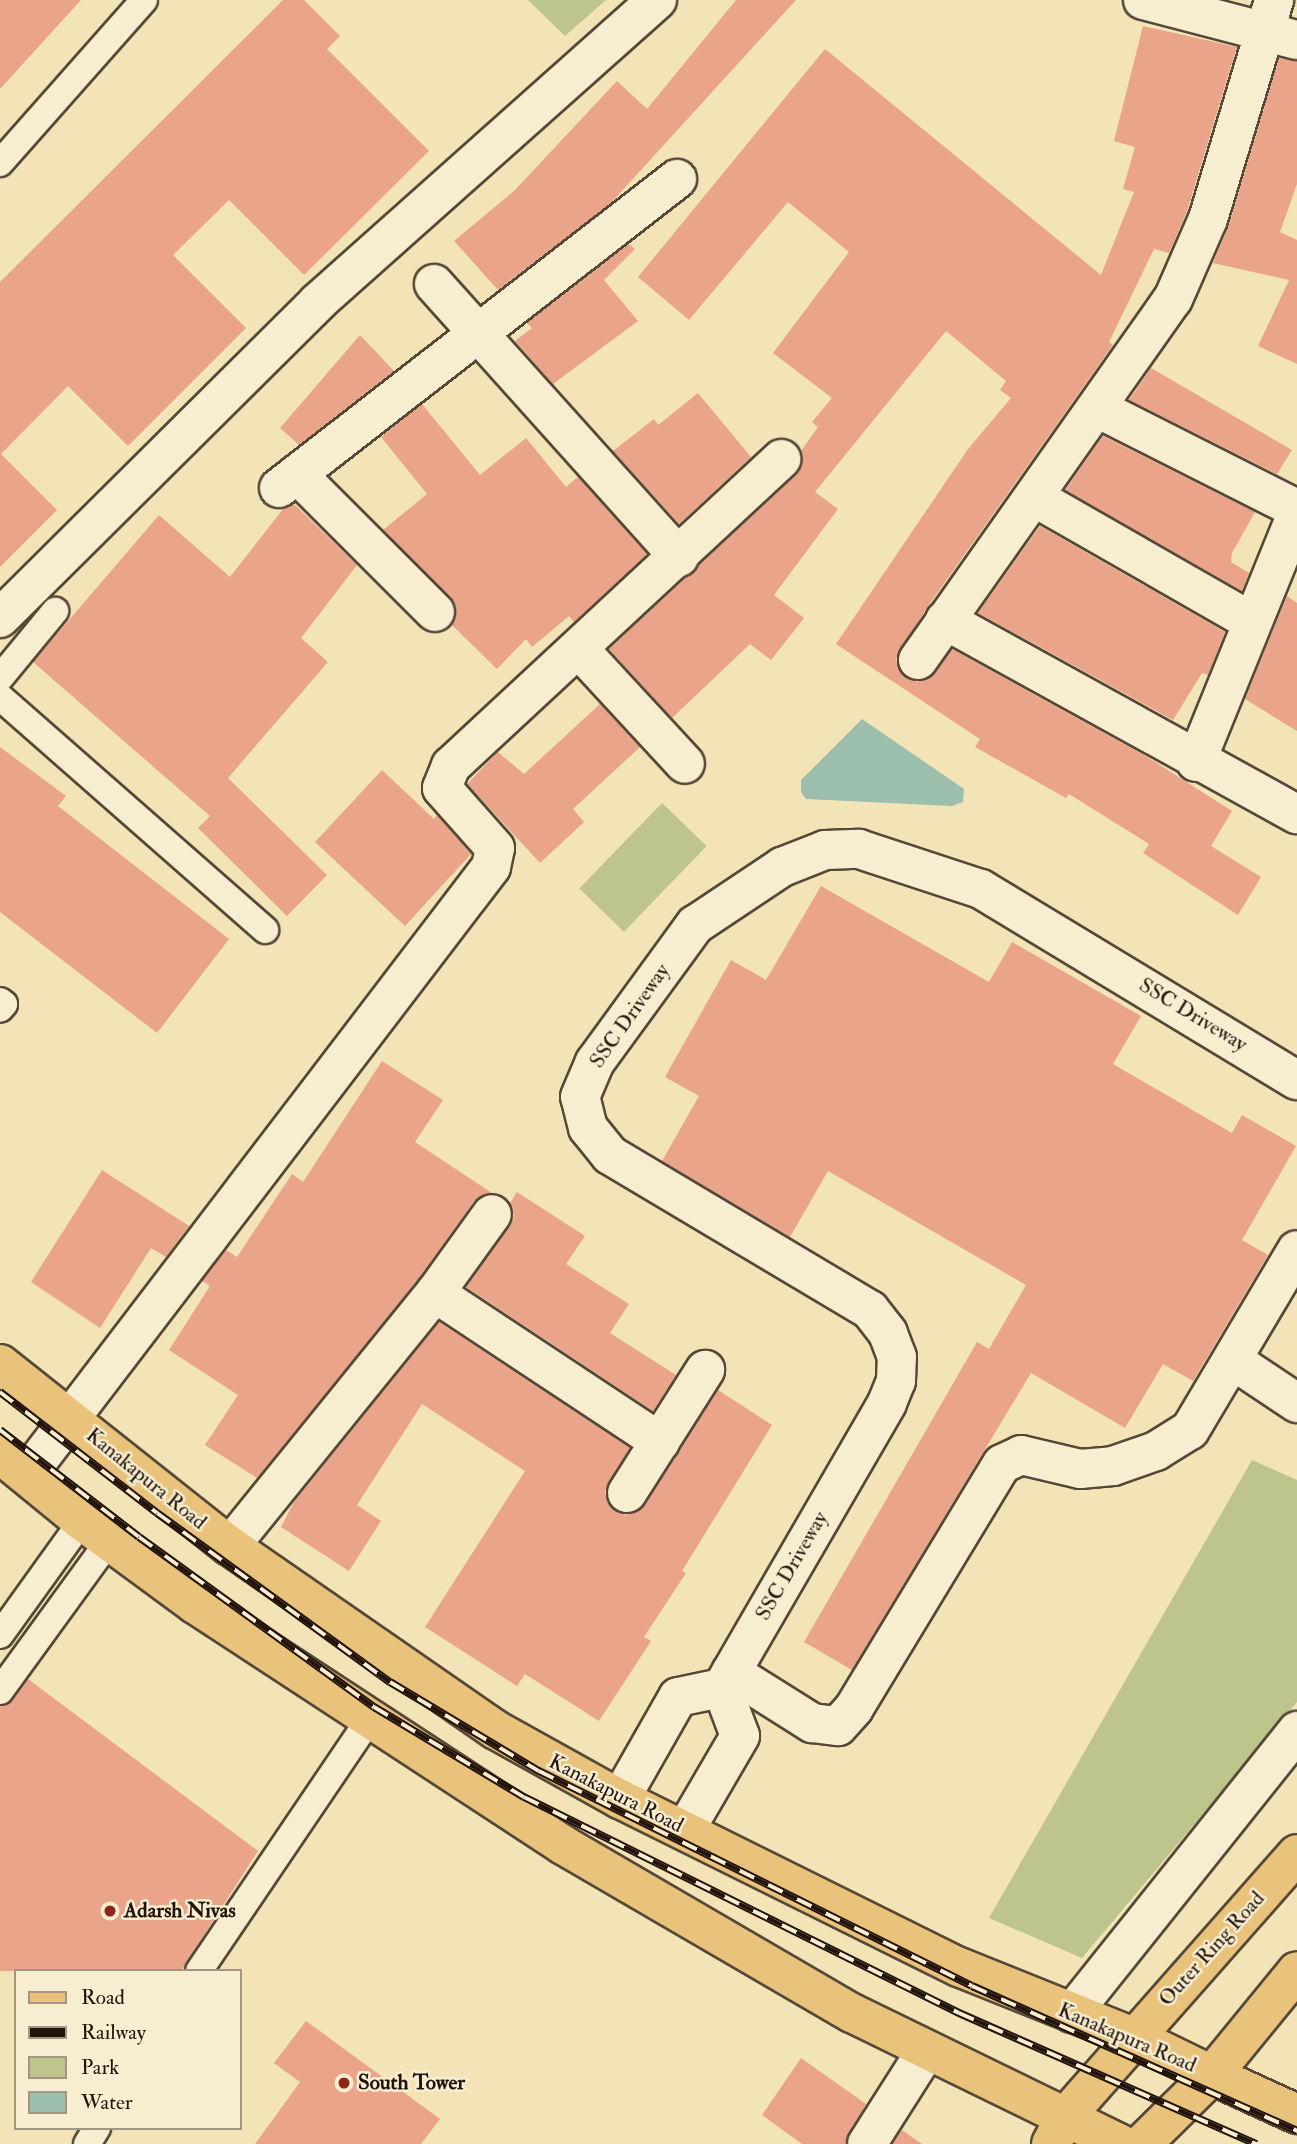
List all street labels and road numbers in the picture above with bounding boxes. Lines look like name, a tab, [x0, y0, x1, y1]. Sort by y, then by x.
street label: SSC Driveway	[585, 959, 675, 1073]
street label: SSC Driveway	[1134, 973, 1252, 1057]
street label: Kanakapura Road	[81, 1423, 211, 1535]
street label: SSC Driveway	[751, 1507, 833, 1625]
street label: Kanakapura Road	[545, 1749, 687, 1839]
street label: Outer Ring Road	[1154, 1886, 1270, 2012]
street label: Kanakapura Road	[1054, 1998, 1200, 2078]

